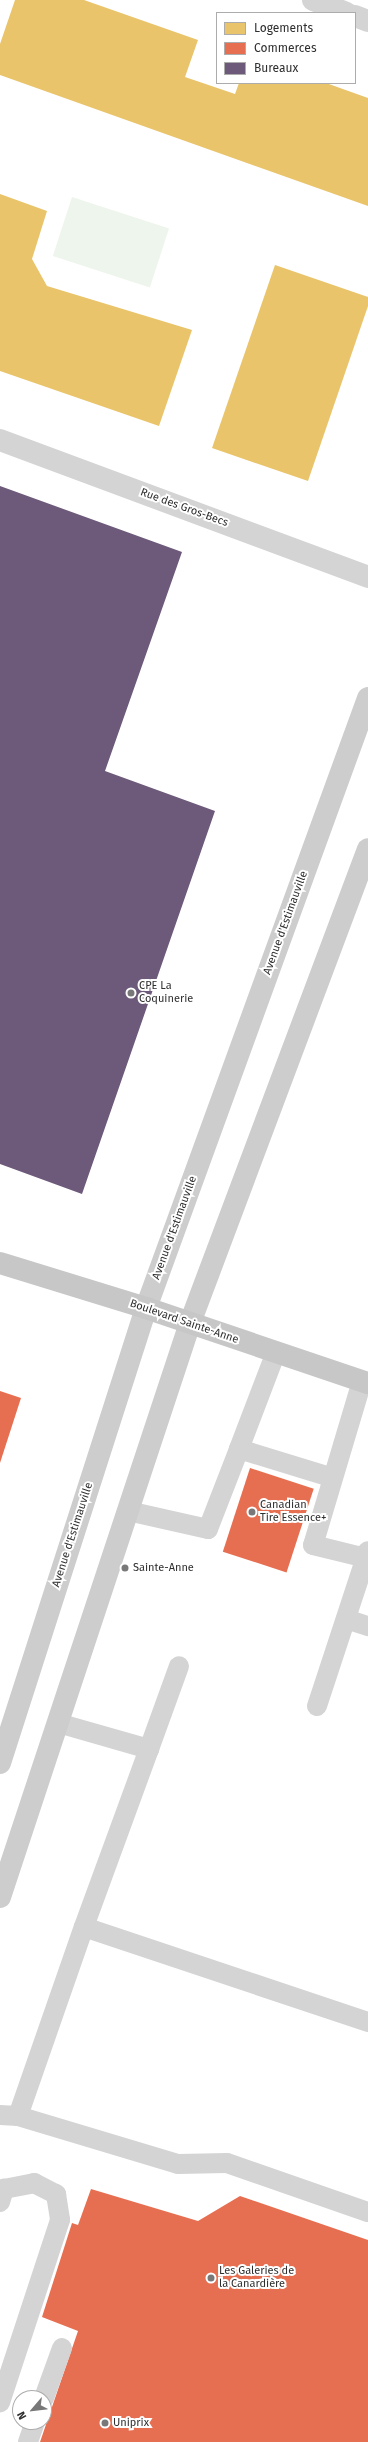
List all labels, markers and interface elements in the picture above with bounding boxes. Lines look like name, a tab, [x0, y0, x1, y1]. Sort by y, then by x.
legend	[216, 12, 356, 84]
text: Logements	[254, 21, 313, 35]
text: Commerces	[254, 41, 317, 55]
text: Bureaux	[254, 61, 298, 75]
street label: Rue des Gros-Becs	[138, 486, 230, 530]
street label: Avenue d'Estimauville	[261, 869, 311, 977]
place label: CPE La Coquinerie	[139, 980, 193, 1006]
marker: CPE La Coquinerie	[126, 988, 136, 998]
street label: Avenue d'Estimauville	[150, 1174, 200, 1282]
street label: Boulevard Sainte-Anne	[128, 1297, 240, 1347]
street label: Avenue d'Estimauville	[50, 1481, 96, 1589]
place label: Canadian Tire Essence+	[260, 1499, 327, 1525]
marker: Canadian Tire Essence+	[247, 1507, 257, 1517]
place label: Sainte-Anne	[133, 1561, 194, 1575]
marker: Sainte-Anne	[120, 1563, 130, 1573]
place label: Les Galeries de la Canardière	[219, 2265, 294, 2291]
marker: Les Galeries de la Canardière	[206, 2273, 216, 2283]
north arrow	[12, 2390, 52, 2430]
text: N	[14, 2409, 29, 2422]
place label: Uniprix	[113, 2416, 149, 2430]
marker: Uniprix	[100, 2418, 110, 2428]

